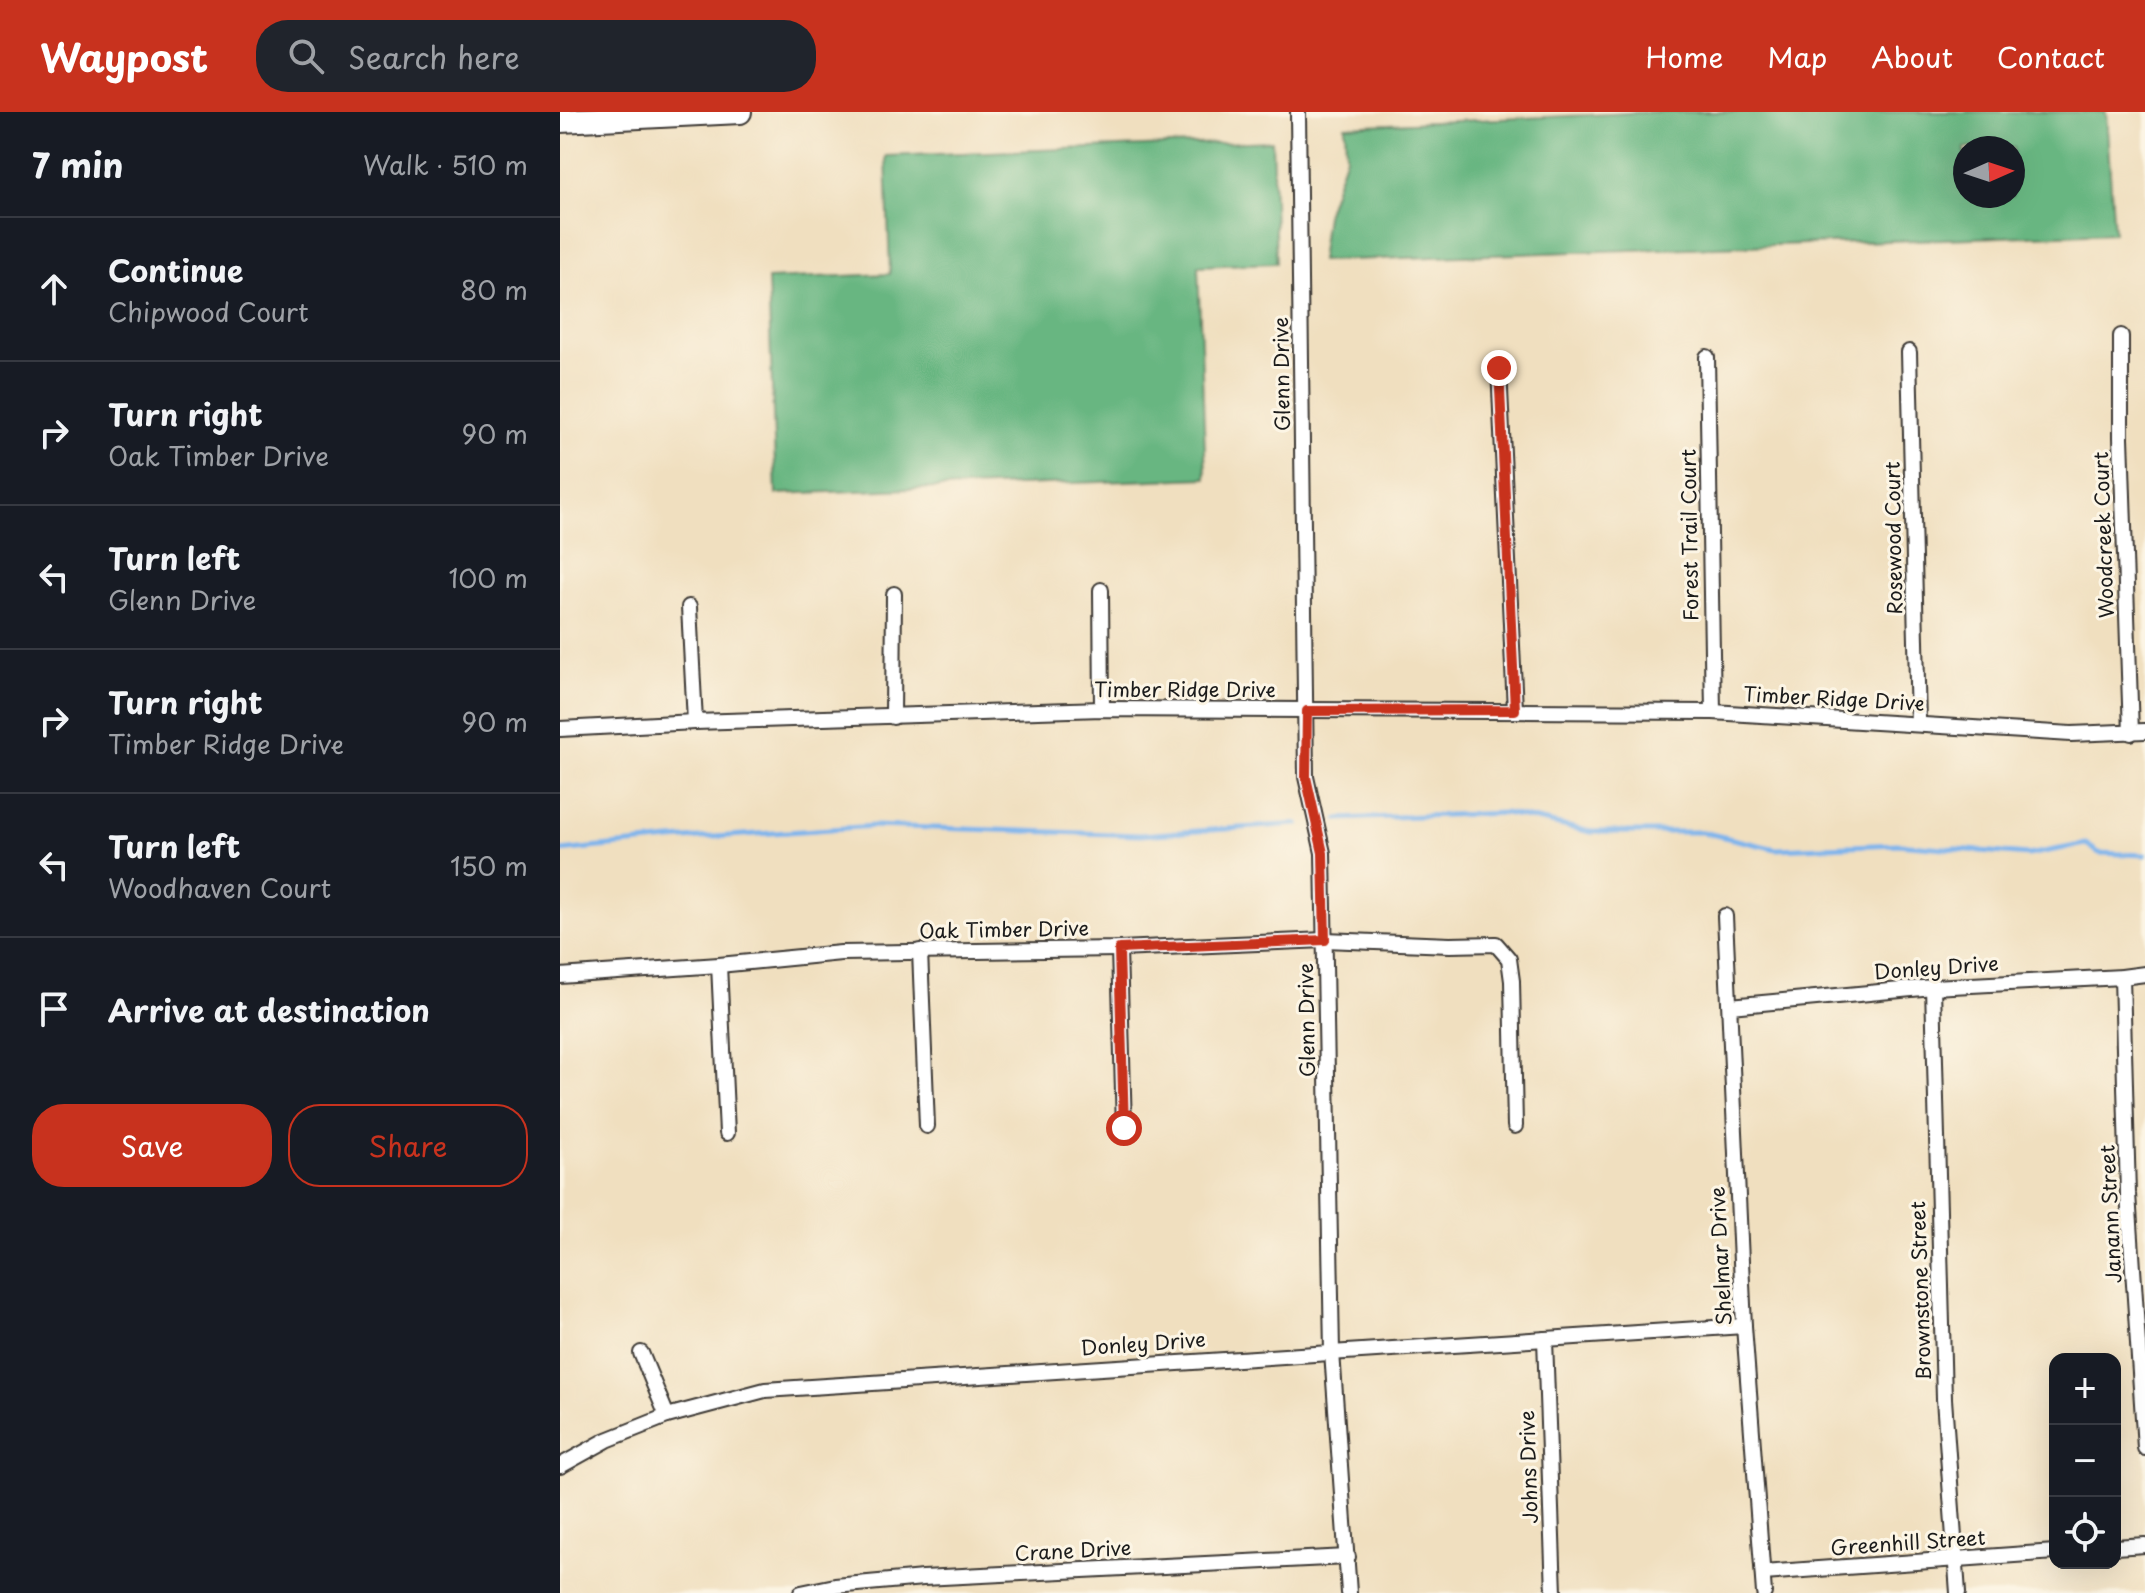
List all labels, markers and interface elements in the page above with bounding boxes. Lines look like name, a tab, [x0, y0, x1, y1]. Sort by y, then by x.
search box	[256, 20, 816, 92]
text: Waypost	[40, 28, 208, 85]
icon: search	[284, 34, 328, 78]
text: Search here	[348, 34, 520, 79]
text: Home	[1645, 35, 1723, 78]
text: Map	[1767, 35, 1827, 78]
text: About	[1871, 35, 1953, 78]
text: Contact	[1997, 35, 2105, 78]
north arrow	[1953, 136, 2025, 208]
text: 7 min	[32, 138, 123, 190]
text: Walk · 510 m	[363, 145, 528, 184]
text: Continue	[108, 247, 243, 292]
icon: ahead	[32, 267, 76, 311]
text: 80 m	[460, 270, 528, 309]
text: Chipwood Court	[108, 292, 309, 331]
street label: Glenn Drive	[1265, 317, 1297, 431]
route end	[1481, 350, 1517, 386]
text: Turn right	[108, 391, 263, 436]
icon: right	[32, 411, 76, 455]
text: 90 m	[461, 414, 528, 453]
text: Oak Timber Drive	[108, 436, 329, 475]
street label: Forest Trail Court	[1673, 449, 1706, 621]
street label: Woodcreek Court	[2085, 451, 2121, 619]
street label: Rosewood Court	[1877, 461, 1909, 615]
text: Turn left	[108, 535, 240, 580]
icon: left	[32, 555, 76, 599]
text: 100 m	[448, 558, 528, 597]
text: Glenn Drive	[108, 580, 256, 619]
street label: Timber Ridge Drive	[1094, 674, 1276, 704]
street label: Timber Ridge Drive	[1743, 678, 1926, 718]
text: Turn right	[108, 679, 263, 724]
icon: right	[32, 699, 76, 743]
text: 90 m	[461, 702, 528, 741]
text: Timber Ridge Drive	[108, 724, 344, 763]
text: Turn left	[108, 823, 240, 868]
icon: left	[32, 843, 76, 887]
text: 150 m	[450, 846, 528, 885]
text: Woodhaven Court	[108, 868, 331, 907]
street label: Oak Timber Drive	[919, 913, 1089, 945]
street label: Donley Drive	[1872, 948, 1999, 986]
street label: Glenn Drive	[1290, 963, 1322, 1077]
icon: arrive	[32, 987, 76, 1031]
text: Arrive at destination	[108, 987, 430, 1032]
button: Save	[32, 1104, 272, 1187]
button: Share	[288, 1104, 528, 1187]
route start	[1106, 1110, 1142, 1146]
street label: Janann Street	[2091, 1144, 2129, 1284]
street label: Shelmar Drive	[1701, 1186, 1739, 1326]
street label: Brownstone Street	[1902, 1201, 1938, 1381]
street label: Donley Drive	[1079, 1324, 1206, 1362]
map controls	[2049, 1353, 2121, 1569]
button: +	[2049, 1353, 2121, 1425]
street label: Johns Drive	[1511, 1410, 1545, 1524]
button: −	[2049, 1425, 2121, 1497]
button: locate	[2049, 1497, 2121, 1569]
street label: Greenhill Street	[1829, 1522, 1986, 1562]
street label: Crane Drive	[1014, 1532, 1132, 1568]

